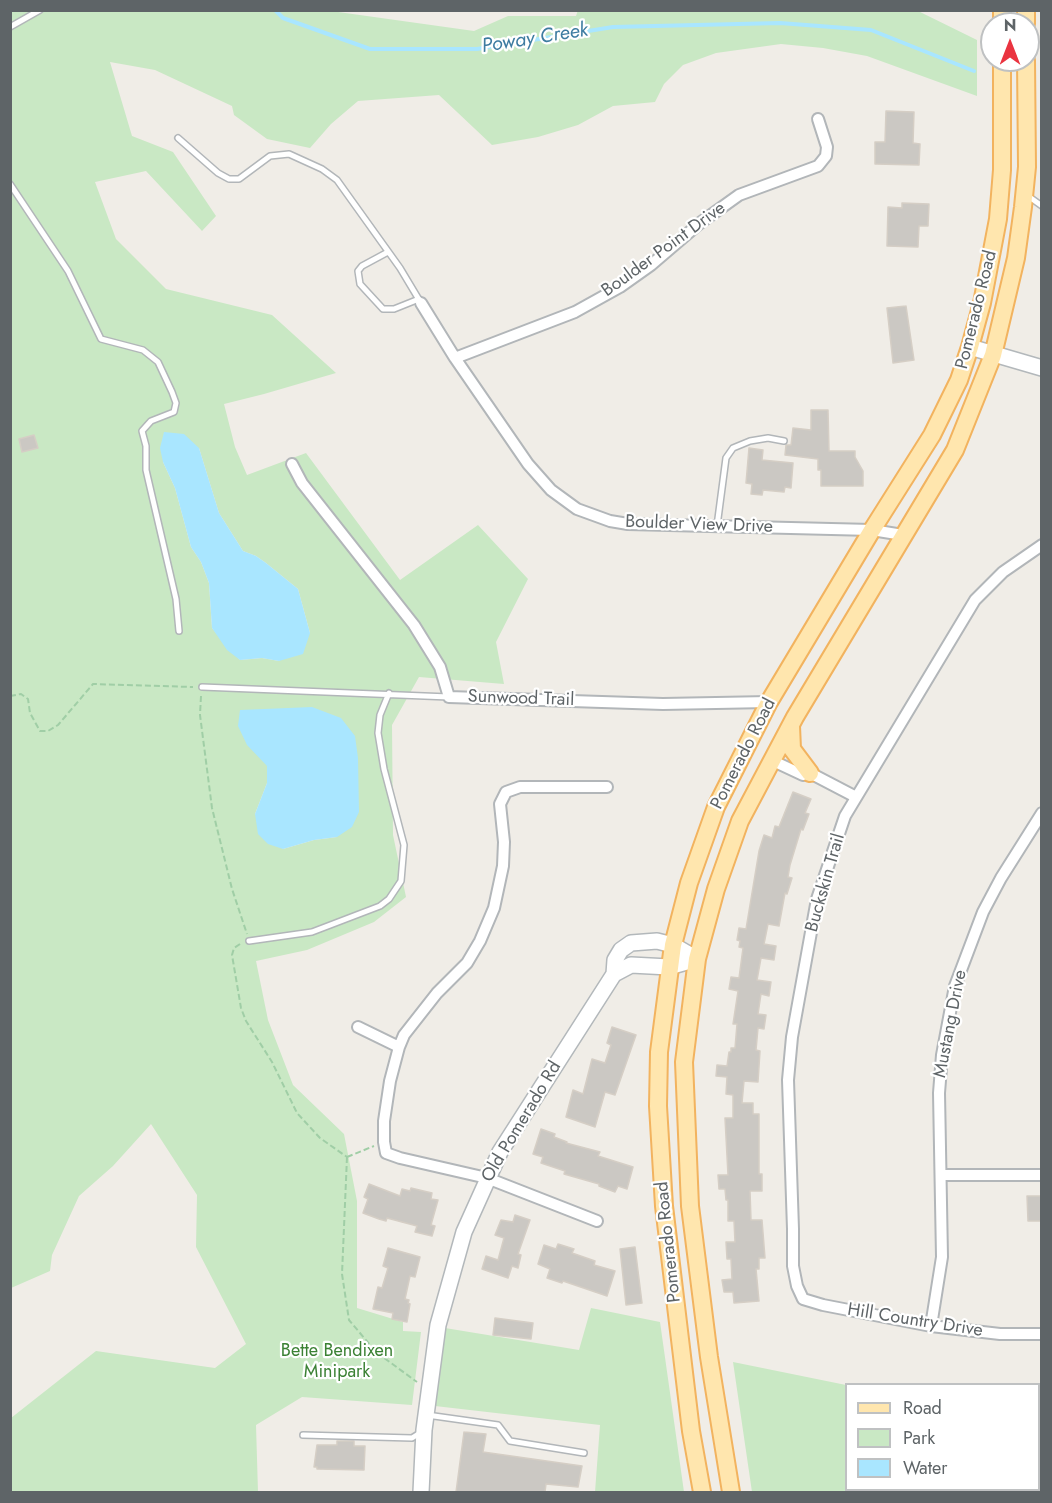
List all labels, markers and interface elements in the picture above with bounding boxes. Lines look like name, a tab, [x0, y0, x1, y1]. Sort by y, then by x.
north arrow	[980, 12, 1040, 72]
text: N	[1004, 14, 1016, 37]
water label: Poway Creek	[480, 19, 590, 59]
street label: Boulder Point Drive	[598, 198, 730, 302]
street label: Pomerado Road	[952, 248, 1002, 372]
street label: Boulder View Drive	[625, 512, 773, 538]
street label: Sunwood Trail	[467, 686, 575, 712]
street label: Pomerado Road	[707, 695, 781, 813]
street label: Buckskin Trail	[802, 831, 850, 935]
street label: Mustang Drive	[930, 968, 972, 1080]
street label: Old Pomerado Rd	[477, 1058, 567, 1186]
street label: Pomerado Road	[652, 1180, 686, 1304]
street label: Hill Country Drive	[846, 1300, 984, 1342]
park label: Bette Bendixen Minipark	[281, 1341, 393, 1384]
legend	[845, 1383, 1040, 1491]
text: Road	[903, 1395, 942, 1421]
text: Park	[903, 1425, 935, 1451]
text: Water	[903, 1455, 947, 1481]

